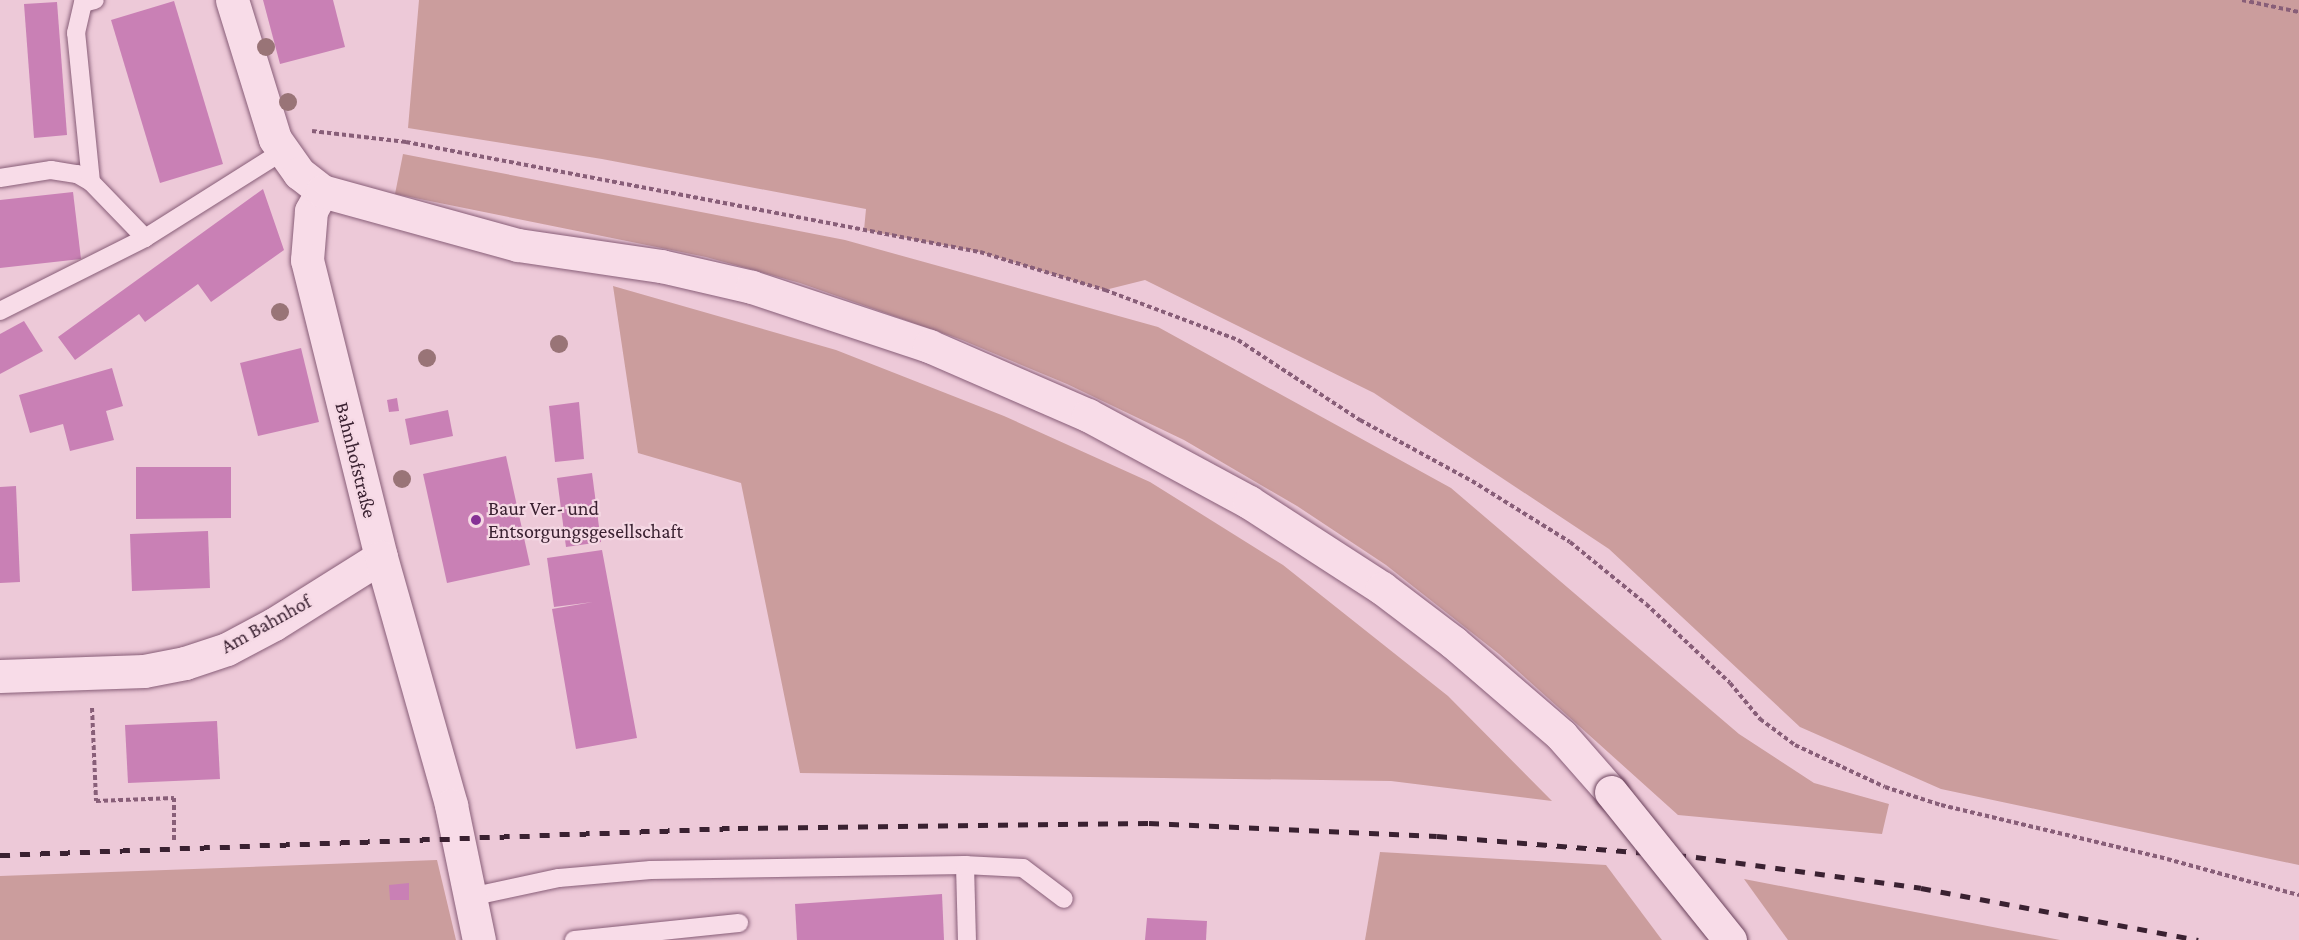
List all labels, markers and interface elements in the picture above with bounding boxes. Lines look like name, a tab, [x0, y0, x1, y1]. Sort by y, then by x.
street label: Bahnhofstraße	[330, 400, 382, 520]
place label: Baur Ver- und Entsorgungsgesellschaft	[488, 496, 683, 543]
marker: Baur Ver- und Entsorgungsgesellschaft	[469, 513, 483, 527]
street label: Am Bahnhof	[217, 589, 315, 659]

